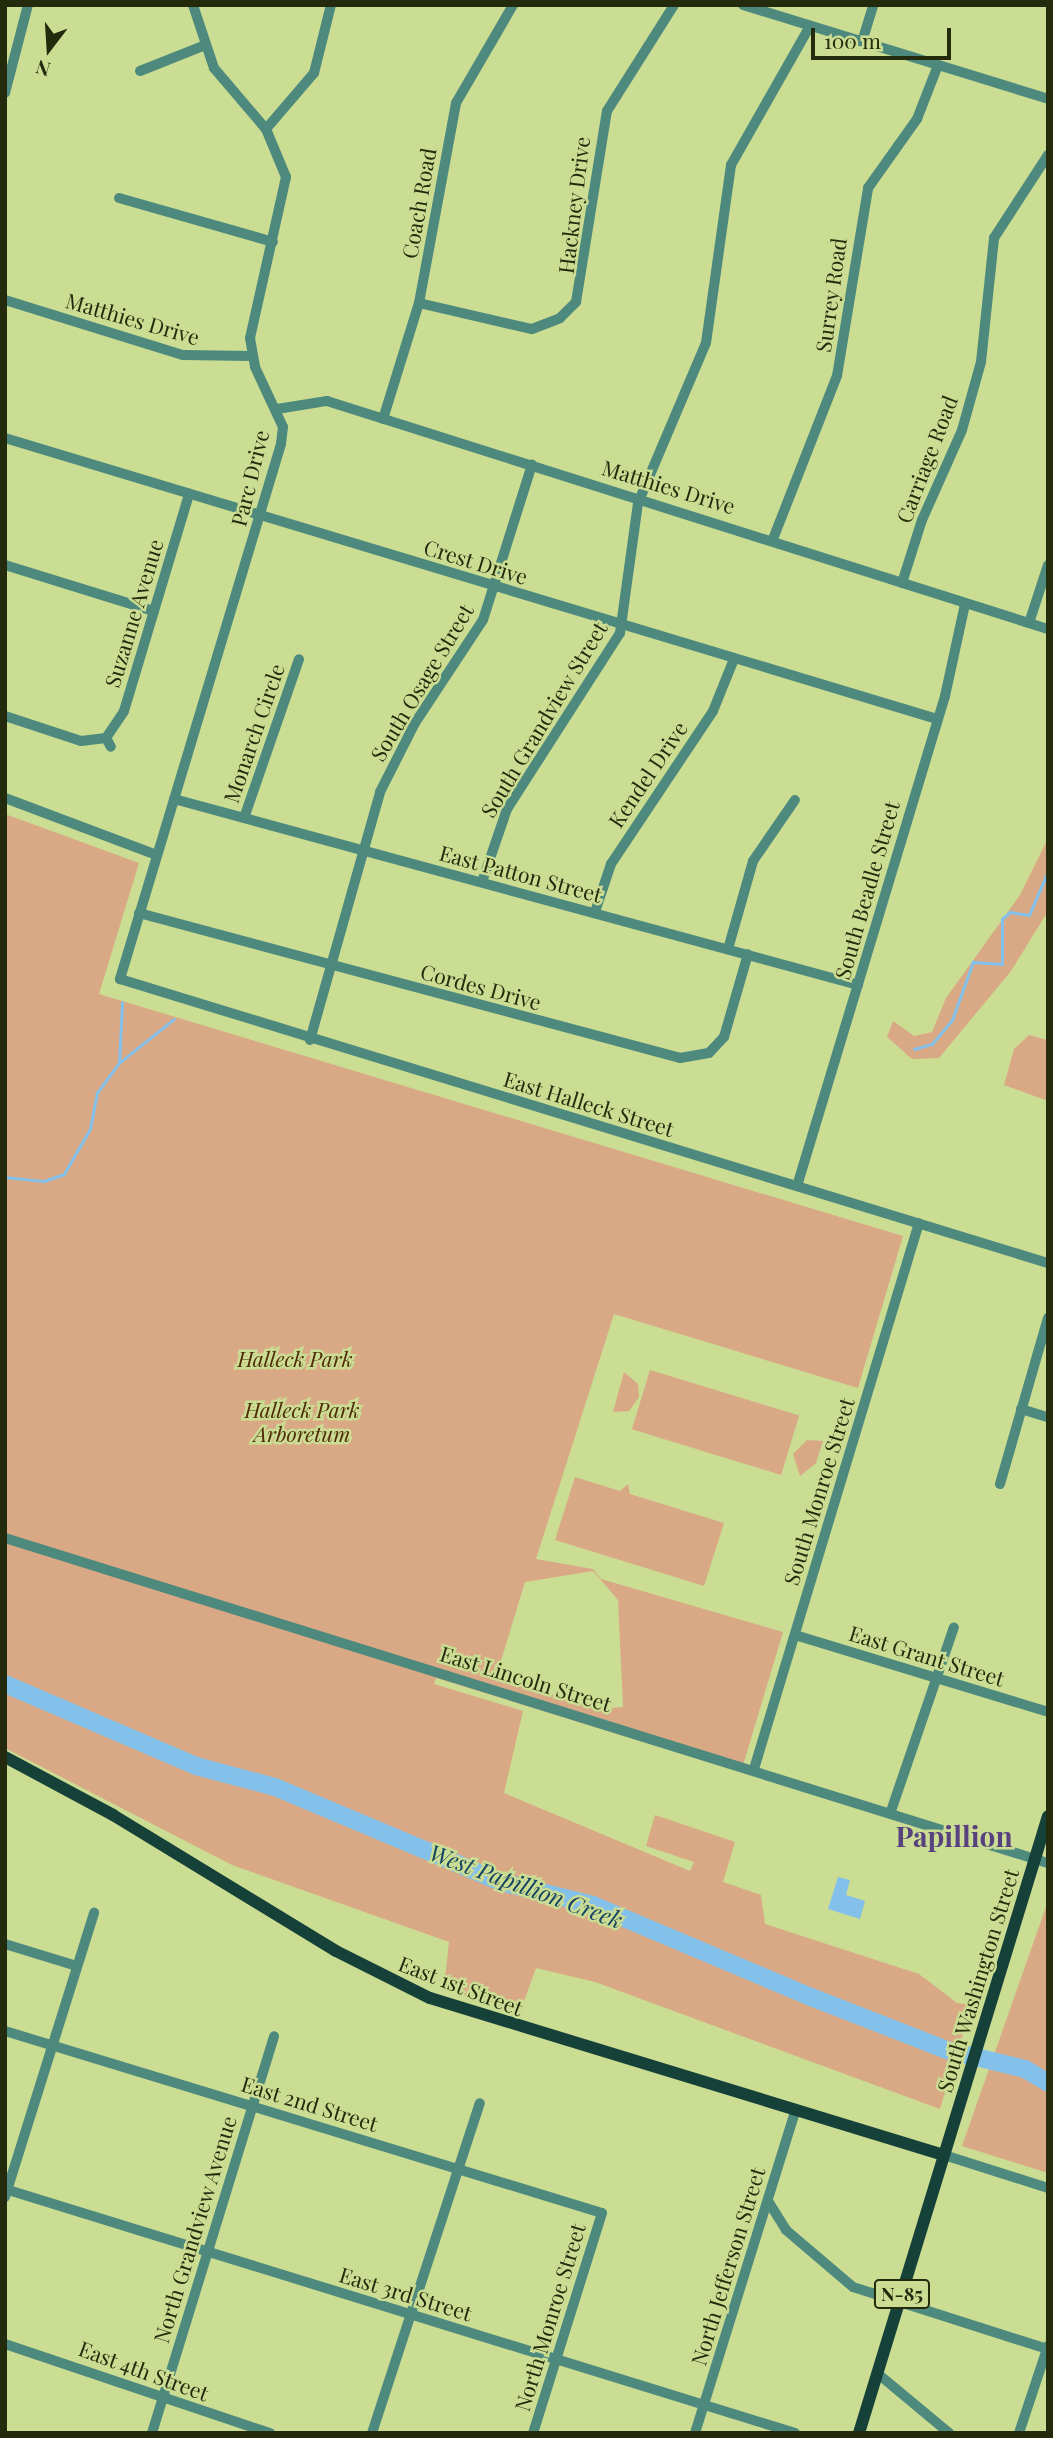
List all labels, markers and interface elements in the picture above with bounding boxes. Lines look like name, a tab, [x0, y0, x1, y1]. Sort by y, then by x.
north arrow	[14, 14, 84, 84]
scale bar	[815, 14, 955, 58]
text: 100 m	[824, 26, 881, 54]
text: N	[32, 55, 53, 84]
street label: Hackney Drive	[552, 135, 594, 275]
street label: Coach Road	[396, 146, 440, 260]
street label: Surrey Road	[809, 236, 851, 354]
street label: Matthies Drive	[63, 287, 203, 349]
street label: Carriage Road	[890, 392, 962, 526]
street label: Parc Drive	[225, 427, 273, 529]
street label: Matthies Drive	[599, 454, 739, 518]
street label: Crest Drive	[421, 533, 531, 589]
street label: Suzanne Avenue	[98, 536, 168, 690]
street label: South Osage Street	[364, 599, 478, 765]
street label: South Grandview Street	[474, 616, 612, 822]
street label: Monarch Circle	[217, 660, 289, 806]
street label: Kendel Drive	[602, 716, 692, 832]
street label: South Beadle Street	[828, 798, 904, 982]
street label: East Patton Street	[437, 839, 605, 907]
street label: Cordes Drive	[418, 958, 544, 1014]
street label: East Halleck Street	[501, 1065, 677, 1141]
park label: Halleck Park	[237, 1345, 353, 1371]
street label: South Monroe Street	[777, 1394, 859, 1588]
park label: Halleck Park Arboretum	[244, 1396, 360, 1446]
street label: East Grant Street	[846, 1619, 1008, 1691]
street label: East Lincoln Street	[437, 1640, 615, 1716]
district label: Papillion	[895, 1819, 1013, 1853]
water label: West Papillion Creek	[426, 1838, 626, 1934]
street label: South Washington Street	[931, 1865, 1023, 2095]
street label: East 1st Street	[395, 1950, 527, 2020]
street label: East 2nd Street	[239, 2070, 381, 2136]
street label: North Grandview Avenue	[147, 2112, 241, 2346]
street label: North Jefferson Street	[685, 2164, 769, 2368]
street label: North Monroe Street	[508, 2220, 590, 2414]
street label: East 3rd Street	[337, 2261, 475, 2325]
road number: N-85	[872, 2278, 932, 2310]
street label: East 4th Street	[75, 2335, 213, 2405]

